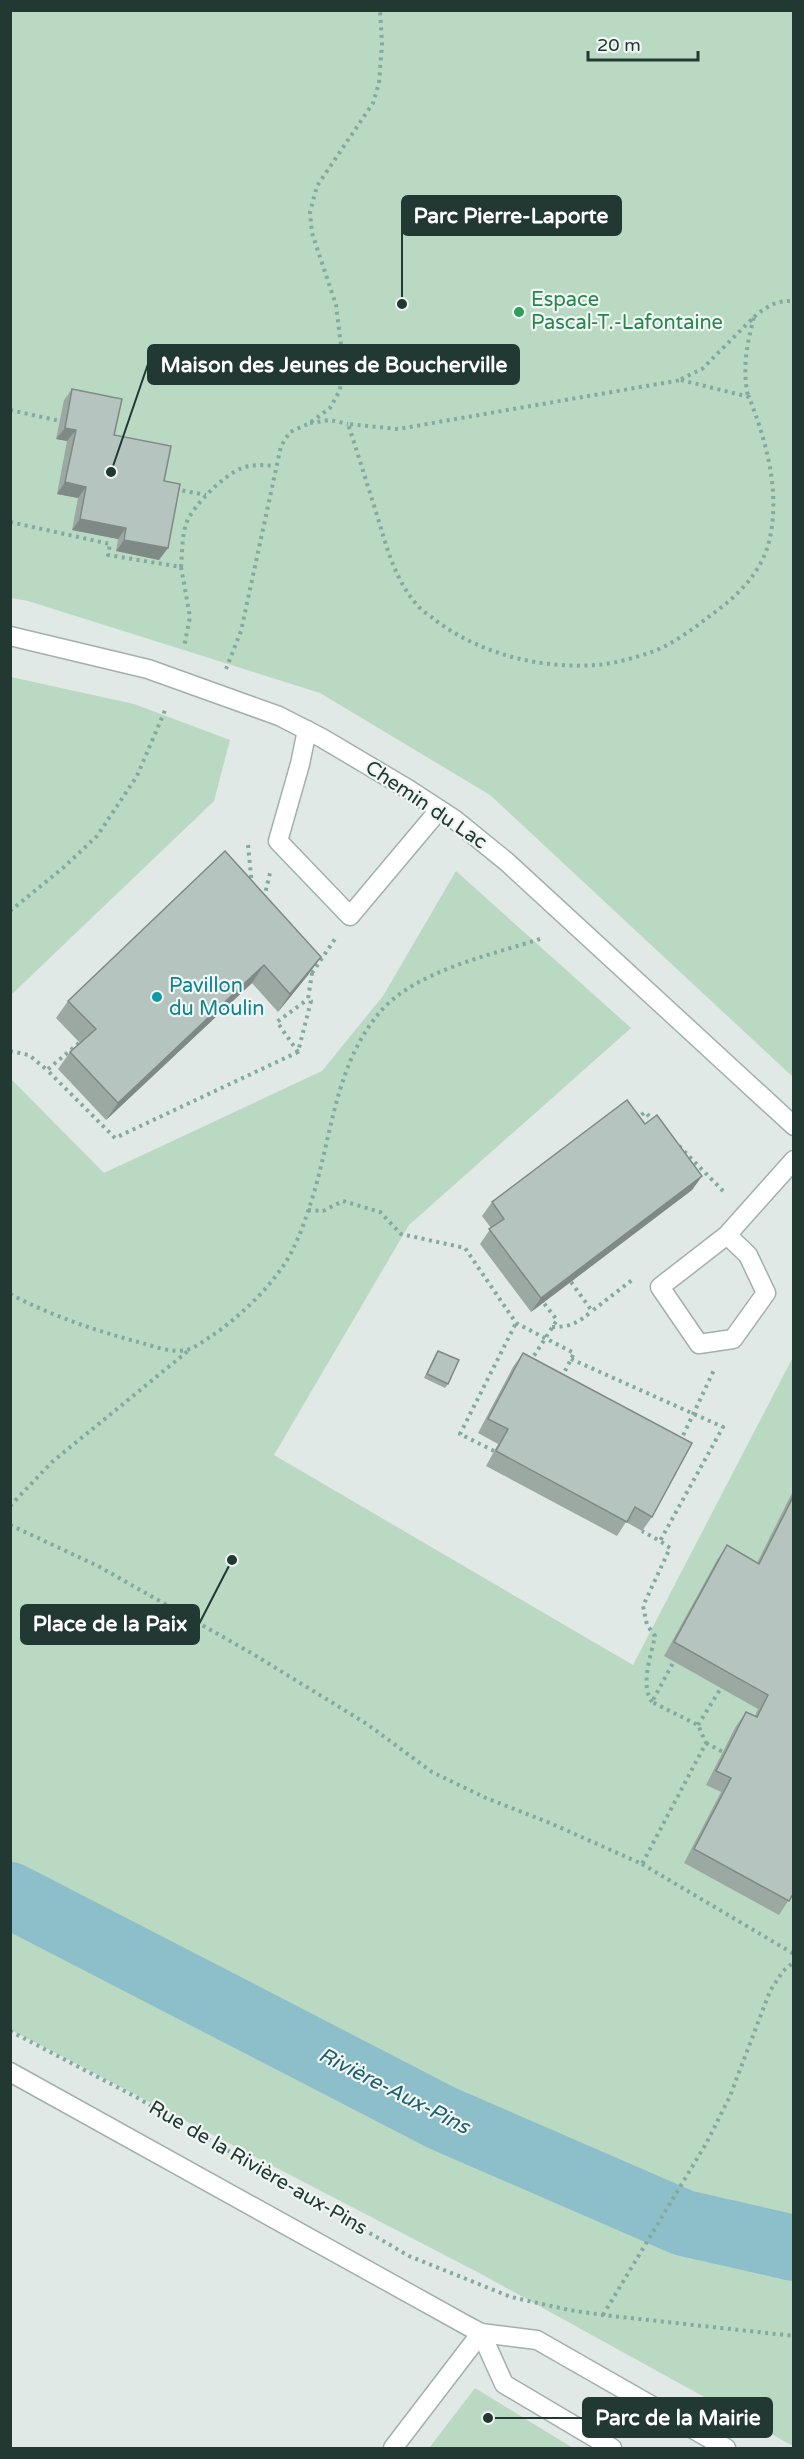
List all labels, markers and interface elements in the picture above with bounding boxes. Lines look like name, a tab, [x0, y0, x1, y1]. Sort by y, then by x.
scale bar	[588, 24, 698, 62]
text: 20 m	[597, 34, 641, 56]
callout: Parc Pierre-Laporte	[402, 196, 621, 235]
text: Parc Pierre-Laporte	[414, 204, 608, 229]
place label: Espace Pascal-T.-Lafontaine	[531, 288, 723, 335]
marker: Espace Pascal-T.-Lafontaine	[512, 305, 526, 319]
callout: Maison des Jeunes de Boucherville	[148, 345, 519, 384]
text: Maison des Jeunes de Boucherville	[161, 353, 508, 378]
street label: Chemin du Lac	[361, 755, 491, 855]
place label: Pavillon du Moulin	[169, 974, 265, 1021]
marker: Pavillon du Moulin	[150, 990, 164, 1004]
callout: Place de la Paix	[21, 1605, 199, 1644]
text: Place de la Paix	[33, 1612, 187, 1637]
water label: Rivière-Aux-Pins	[315, 2042, 475, 2141]
street label: Rue de la Rivière-aux-Pins	[145, 2096, 371, 2240]
callout: Parc de la Mairie	[583, 2398, 772, 2437]
text: Parc de la Mairie	[595, 2406, 761, 2431]

